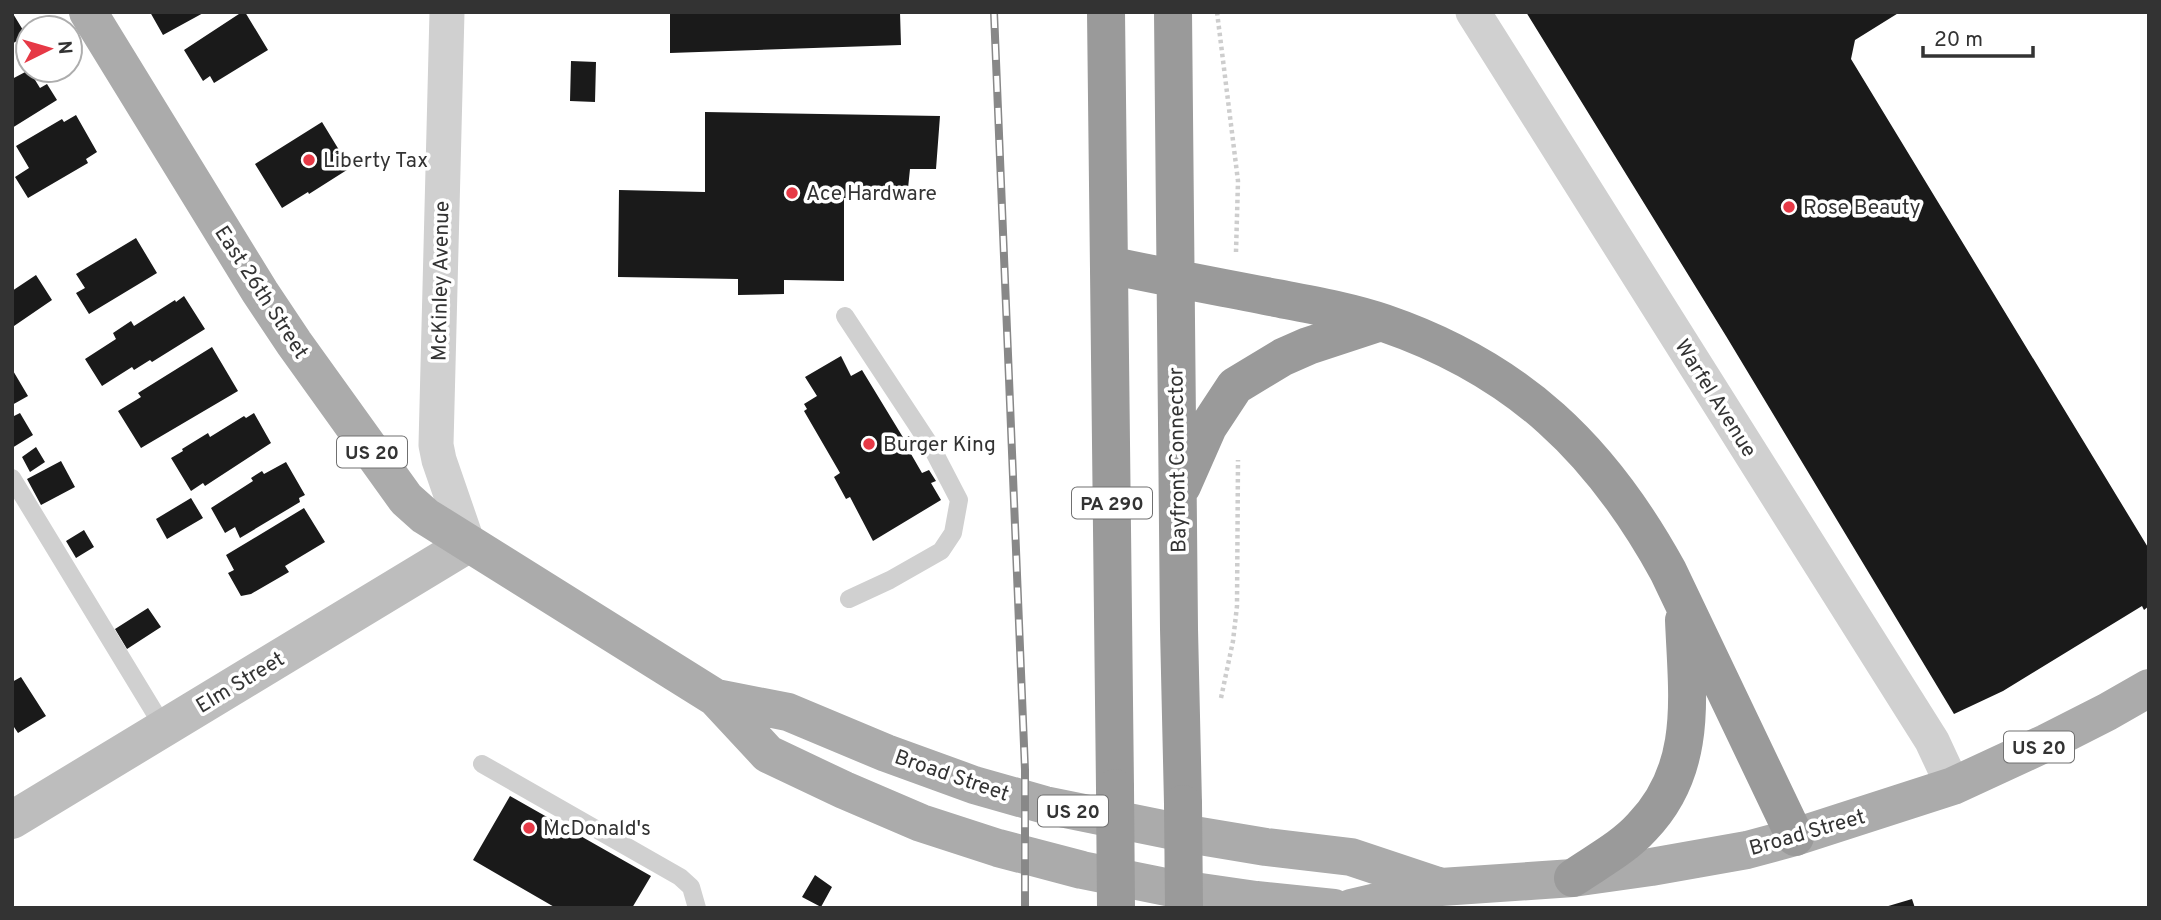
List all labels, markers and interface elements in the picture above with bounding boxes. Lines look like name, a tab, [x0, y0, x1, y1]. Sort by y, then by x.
north arrow	[14, 14, 84, 84]
scale bar	[1923, 14, 2033, 58]
text: 20 m	[1934, 27, 1983, 54]
text: N	[51, 40, 76, 56]
place label: Liberty Tax	[323, 148, 428, 175]
marker: Liberty Tax	[301, 152, 317, 168]
place label: Ace Hardware	[806, 181, 937, 208]
marker: Ace Hardware	[784, 185, 800, 201]
place label: Rose Beauty	[1803, 195, 1921, 222]
marker: Rose Beauty	[1781, 199, 1797, 215]
street label: McKinley Avenue	[427, 201, 456, 361]
street label: East 26th Street	[208, 221, 314, 365]
street label: Warfel Avenue	[1668, 335, 1762, 463]
street label: Bayfront Connector	[1163, 367, 1194, 553]
place label: Burger King	[883, 432, 996, 459]
road number: US 20	[337, 436, 407, 467]
marker: Burger King	[861, 436, 877, 452]
road number: PA 290	[1072, 488, 1152, 518]
street label: Elm Street	[192, 646, 290, 720]
road number: US 20	[2004, 732, 2074, 762]
street label: Broad Street	[891, 744, 1012, 809]
road number: US 20	[1038, 796, 1108, 826]
street label: Broad Street	[1746, 804, 1869, 863]
place label: McDonald's	[543, 816, 651, 843]
marker: McDonald's	[521, 820, 537, 836]

